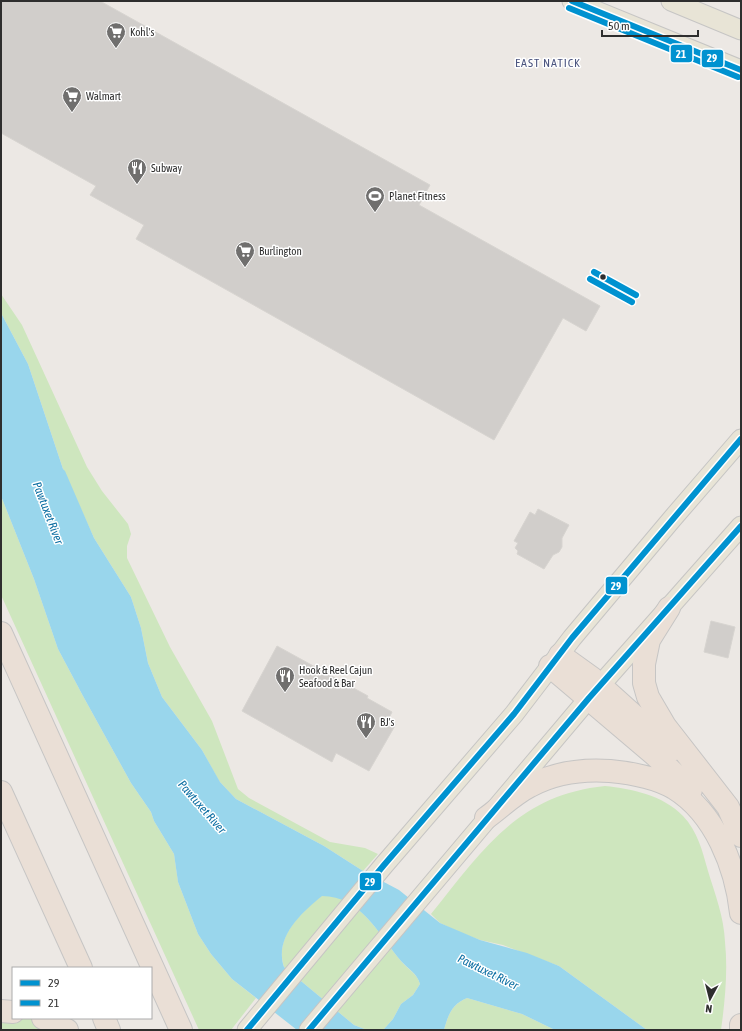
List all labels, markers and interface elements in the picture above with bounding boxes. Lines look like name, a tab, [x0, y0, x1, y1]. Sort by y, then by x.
scale bar	[602, 12, 698, 38]
text: 50 m	[608, 19, 630, 33]
supermarket icon: Kohl's	[105, 21, 127, 49]
place label: Kohl's	[130, 26, 154, 38]
line badge: 21	[670, 44, 693, 63]
text: 21	[676, 48, 686, 60]
line badge: 29	[701, 49, 724, 68]
text: 29	[707, 52, 717, 64]
district label: EAST NATICK	[515, 56, 581, 70]
supermarket icon: Walmart	[61, 85, 83, 113]
place label: Walmart	[86, 90, 121, 102]
restaurant icon: Subway	[126, 157, 148, 185]
place label: Subway	[151, 162, 183, 174]
sports icon: Planet Fitness	[364, 185, 386, 213]
place label: Planet Fitness	[389, 190, 446, 202]
supermarket icon: Burlington	[234, 240, 256, 268]
place label: Burlington	[259, 245, 302, 257]
unlabelled marker	[598, 272, 608, 282]
water label: Pawtuxet River	[30, 480, 66, 547]
line badge: 29	[605, 576, 628, 595]
text: 29	[611, 580, 621, 592]
place label: Hook & Reel Cajun Seafood & Bar	[299, 664, 372, 689]
restaurant icon: Hook & Reel Cajun Seafood & Bar	[274, 665, 296, 693]
restaurant icon: BJ's	[355, 711, 377, 739]
place label: BJ's	[380, 716, 395, 728]
water label: Pawtuxet River	[175, 778, 229, 837]
line badge: 29	[359, 872, 382, 891]
text: 29	[365, 876, 375, 888]
water label: Pawtuxet River	[455, 951, 521, 993]
legend	[12, 967, 152, 1019]
text: 29	[48, 976, 60, 990]
north arrow	[690, 979, 730, 1019]
text: 21	[48, 996, 60, 1010]
text: N	[705, 1003, 713, 1015]

